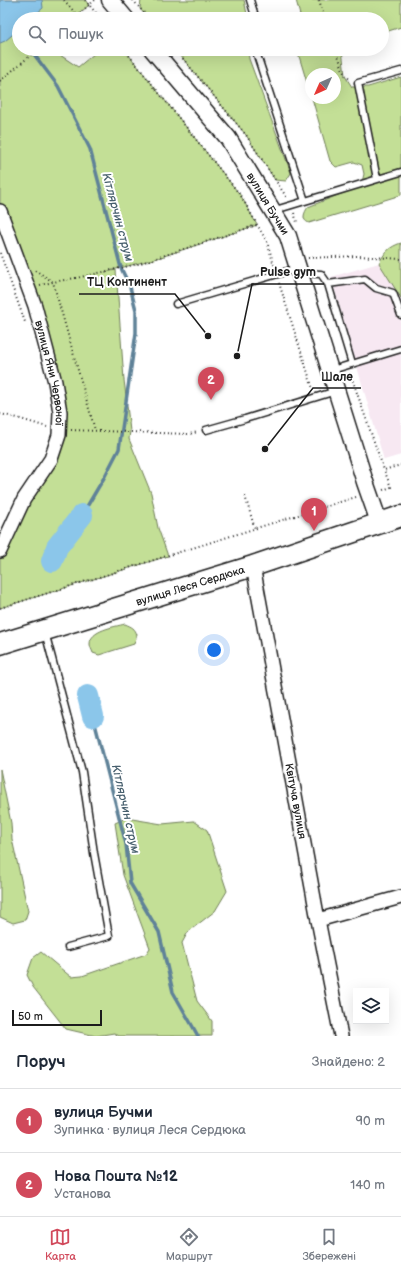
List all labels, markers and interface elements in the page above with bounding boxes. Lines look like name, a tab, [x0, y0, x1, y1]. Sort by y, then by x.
search box	[12, 12, 389, 56]
icon: search	[26, 23, 48, 45]
text: Пошук	[58, 25, 104, 44]
north arrow	[305, 68, 341, 104]
street label: вулиця Бучми	[244, 170, 292, 237]
water label: Кітлярчин струм	[98, 171, 137, 263]
callout: Pulse gym	[252, 260, 324, 284]
text: Pulse gym	[260, 265, 316, 280]
callout: ТЦ Континент	[79, 270, 175, 294]
text: ТЦ Континент	[87, 275, 167, 290]
street label: вулиця Яни Червоної	[32, 319, 66, 426]
callout: Шале	[313, 364, 361, 388]
pin: 2	[198, 367, 224, 400]
text: Шале	[321, 370, 353, 385]
pin: 1	[301, 498, 327, 531]
street label: вулиця Леся Сердюка	[134, 563, 247, 609]
your location	[204, 640, 224, 660]
street label: Квітуча вулиця	[282, 762, 309, 840]
water label: Кітлярчин струм	[108, 763, 143, 855]
map controls	[353, 988, 389, 1024]
button: layers	[353, 988, 389, 1024]
scale bar	[12, 1008, 102, 1027]
text: 50 m	[18, 1010, 43, 1023]
text: Поруч	[16, 1052, 66, 1072]
text: Знайдено: 2	[312, 1054, 385, 1070]
text: вулиця Бучми	[54, 1103, 153, 1122]
text: 1	[26, 1113, 32, 1129]
text: 90 m	[356, 1113, 385, 1129]
text: Зупинка · вулиця Леся Сердюка	[54, 1122, 246, 1138]
text: Нова Пошта №12	[54, 1167, 178, 1186]
text: 2	[25, 1177, 33, 1193]
text: 140 m	[350, 1177, 385, 1193]
text: Установа	[54, 1186, 111, 1202]
tab: Карта	[45, 1226, 76, 1263]
tab: Маршрут	[166, 1226, 213, 1263]
tab: Збережені	[302, 1226, 356, 1263]

